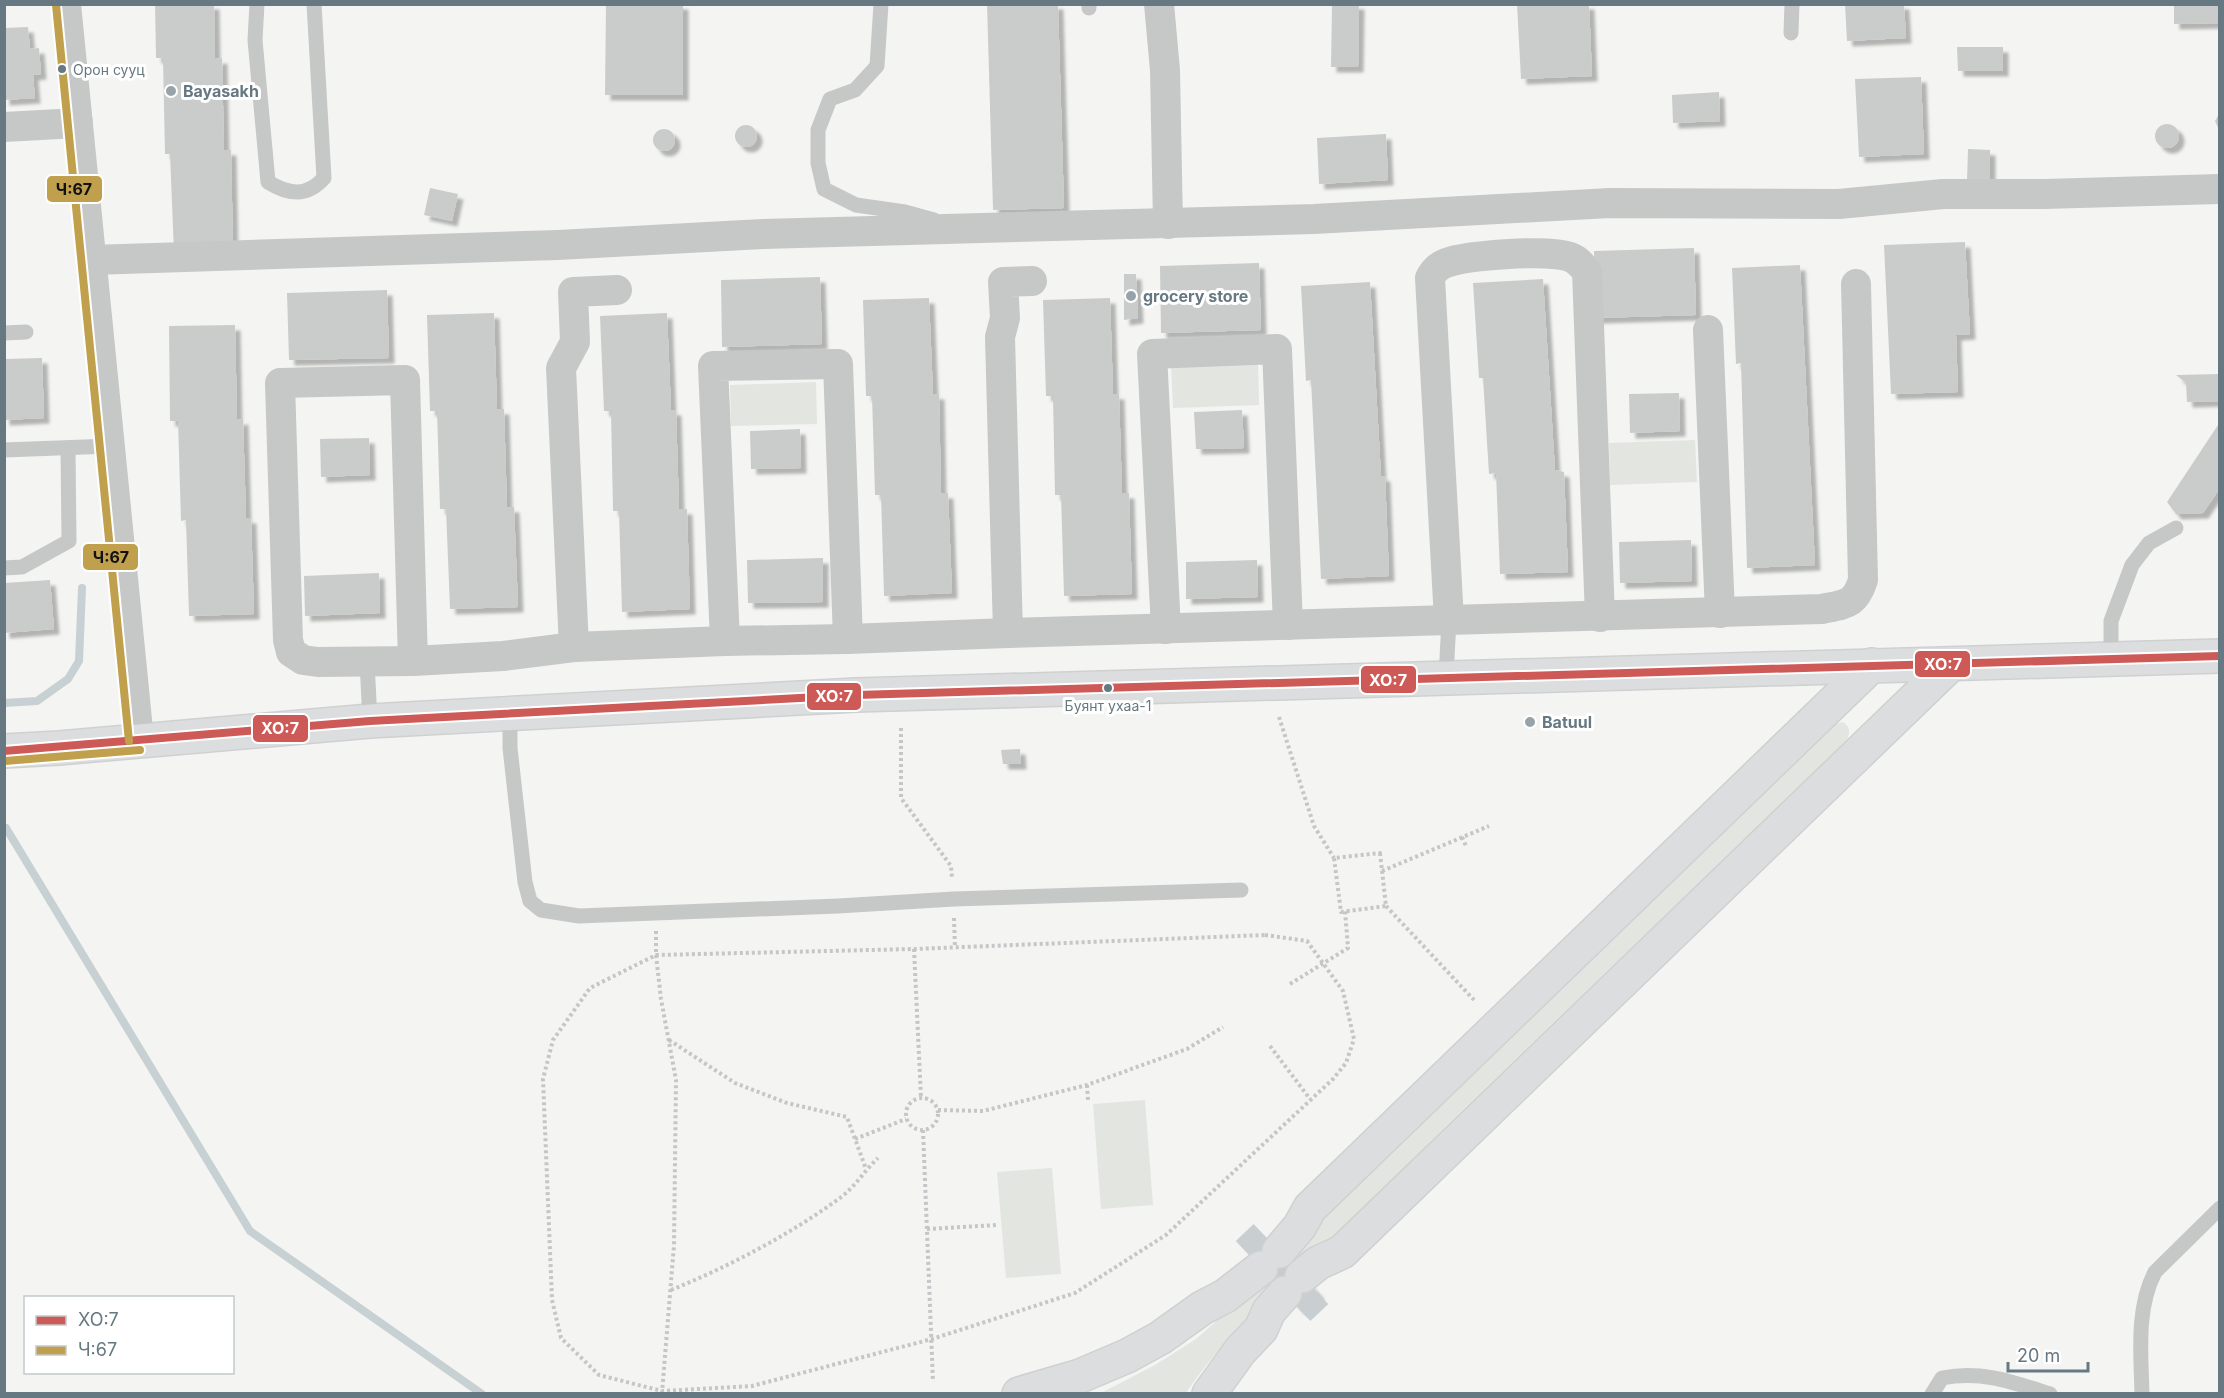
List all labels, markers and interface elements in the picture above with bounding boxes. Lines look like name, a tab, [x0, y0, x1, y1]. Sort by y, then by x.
place label: Орон сууц	[73, 61, 145, 78]
marker: Орон сууц	[56, 63, 68, 75]
place label: Bayasakh	[183, 81, 259, 101]
marker: Bayasakh	[164, 84, 178, 98]
line badge: Ч:67	[46, 175, 103, 203]
text: Ч:67	[56, 179, 92, 199]
place label: grocery store	[1143, 286, 1248, 306]
marker: grocery store	[1124, 289, 1138, 303]
line badge: Ч:67	[82, 543, 139, 571]
text: Ч:67	[93, 547, 129, 567]
line badge: ХО:7	[1914, 650, 1971, 678]
text: ХО:7	[1924, 654, 1962, 674]
line badge: ХО:7	[1360, 665, 1417, 694]
text: ХО:7	[1369, 670, 1407, 690]
line badge: ХО:7	[806, 682, 862, 711]
marker: Буянт ухаа-1	[1102, 682, 1114, 694]
text: ХО:7	[815, 686, 853, 706]
place label: Буянт ухаа-1	[1065, 697, 1151, 714]
place label: Batuul	[1542, 712, 1592, 732]
line badge: ХО:7	[252, 714, 309, 743]
marker: Batuul	[1523, 715, 1537, 729]
text: ХО:7	[261, 718, 299, 738]
legend	[24, 1296, 234, 1374]
text: ХО:7	[78, 1309, 119, 1330]
scale bar	[2008, 1335, 2088, 1373]
text: Ч:67	[78, 1339, 117, 1360]
text: 20 m	[2017, 1345, 2060, 1366]

